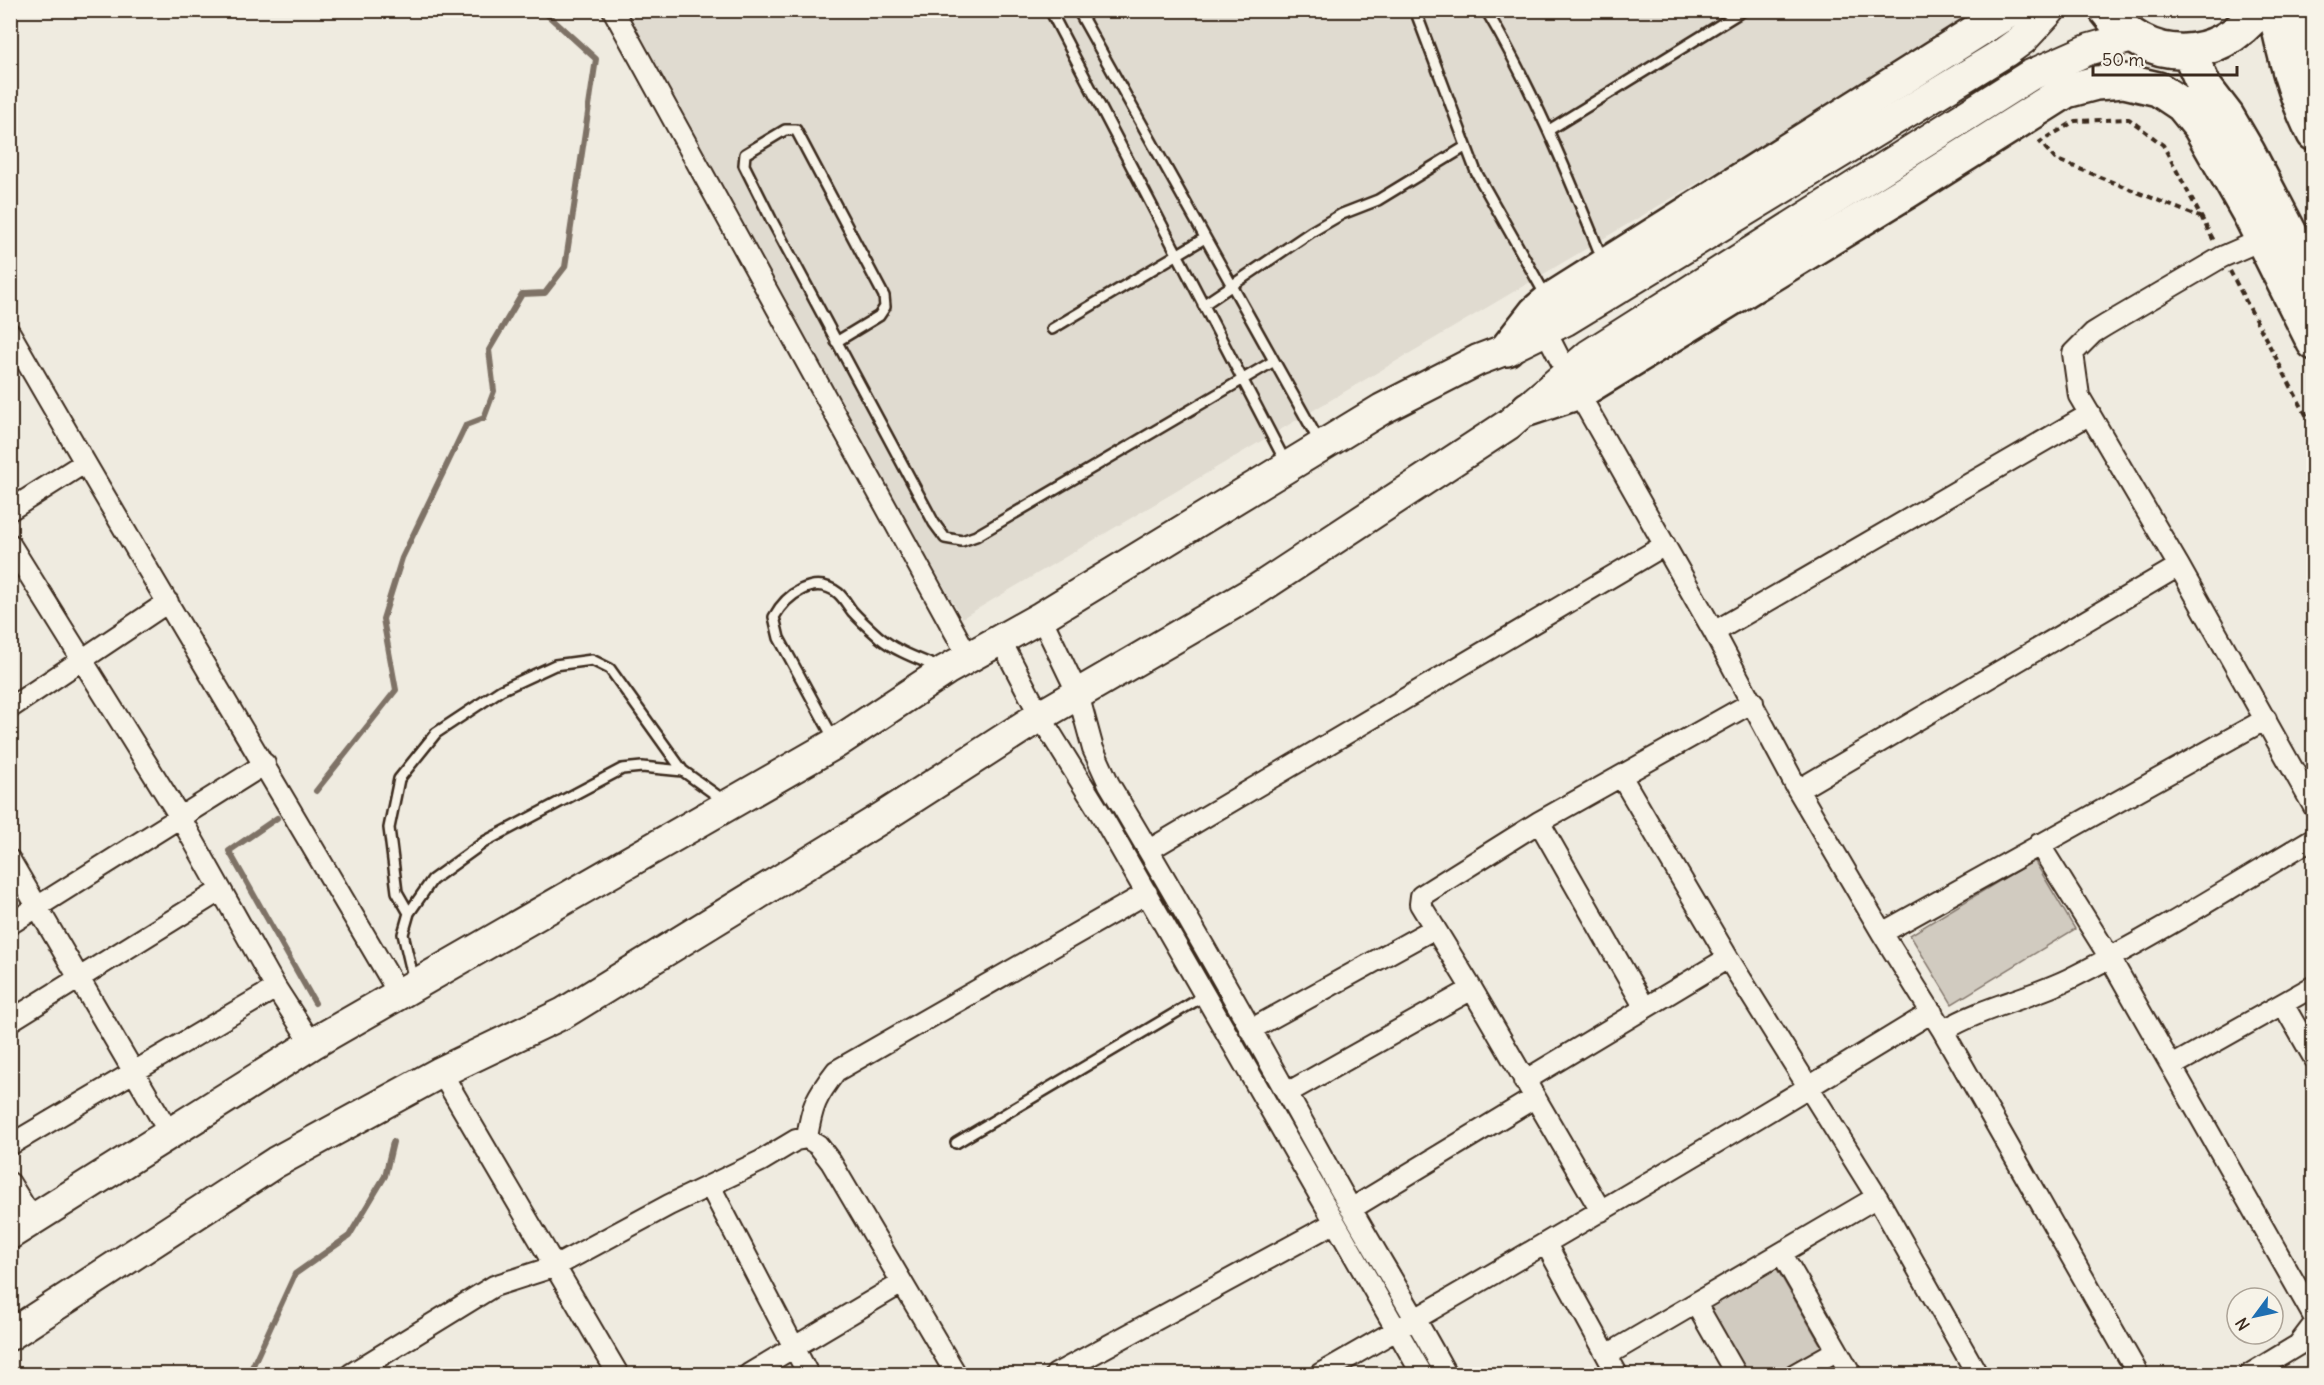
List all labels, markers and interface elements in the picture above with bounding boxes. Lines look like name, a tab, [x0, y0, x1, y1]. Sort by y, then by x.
scale bar	[2093, 39, 2237, 77]
text: 50 m	[2102, 48, 2144, 71]
north arrow	[2225, 1286, 2285, 1346]
text: N	[2231, 1314, 2254, 1334]

